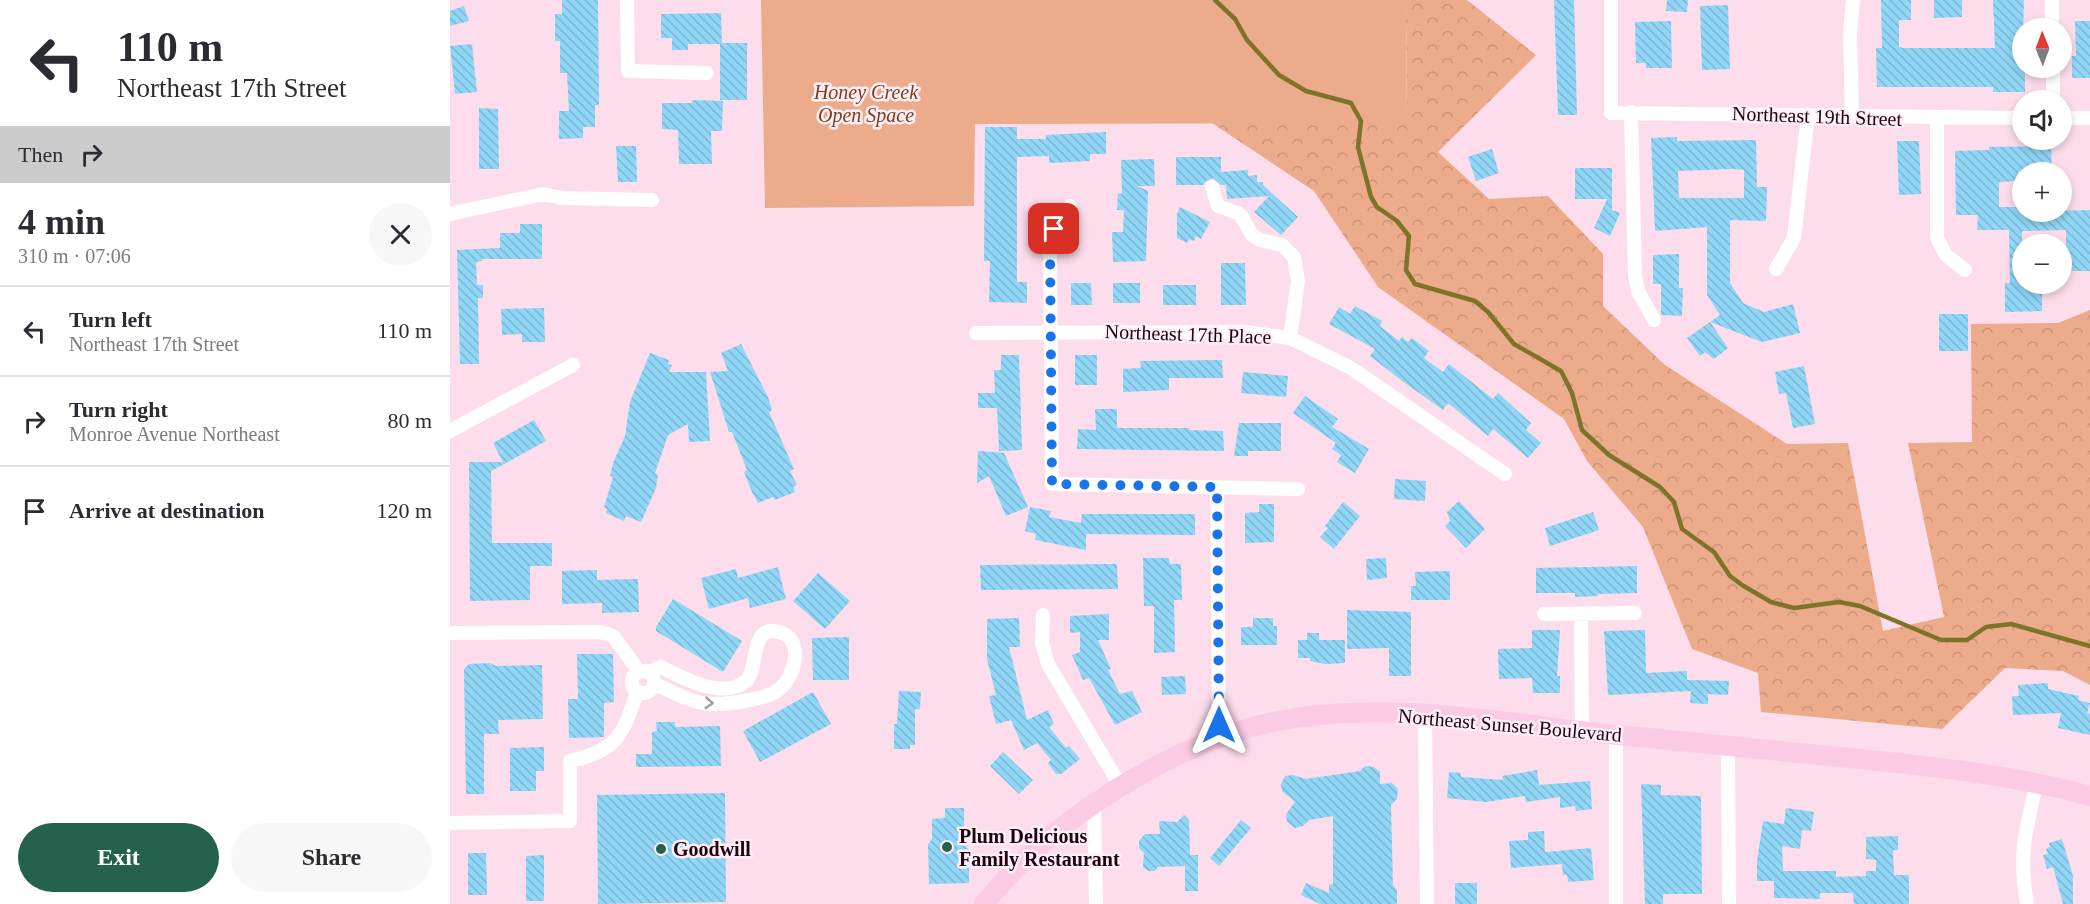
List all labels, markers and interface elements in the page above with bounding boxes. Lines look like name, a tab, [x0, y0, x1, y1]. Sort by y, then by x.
north arrow	[2012, 18, 2072, 78]
map controls	[2012, 18, 2072, 294]
icon: left	[18, 24, 96, 102]
text: 110 m	[117, 24, 223, 70]
text: Northeast 17th Street	[117, 73, 346, 103]
park label: Honey Creek Open Space	[813, 81, 919, 127]
button: sound	[2012, 90, 2072, 150]
street label: Northeast 19th Street	[1732, 102, 1903, 130]
icon: right	[75, 138, 108, 171]
text: Then	[18, 142, 63, 167]
button: +	[2012, 162, 2072, 222]
text: 4 min	[18, 202, 105, 242]
button: close	[369, 203, 432, 266]
pin	[1028, 203, 1079, 254]
icon: arrive	[1037, 212, 1070, 245]
button: −	[2012, 234, 2072, 294]
text: 310 m · 07:06	[18, 245, 131, 267]
text: Turn left	[69, 307, 152, 332]
icon: left	[18, 315, 51, 348]
text: 110 m	[377, 318, 432, 343]
street label: Northeast 17th Place	[1104, 320, 1272, 348]
text: Northeast 17th Street	[69, 333, 239, 355]
text: Turn right	[69, 397, 168, 422]
icon: right	[18, 405, 51, 438]
text: 80 m	[387, 408, 432, 433]
text: Monroe Avenue Northeast	[69, 423, 280, 445]
icon: arrive	[18, 495, 51, 528]
text: Arrive at destination	[69, 498, 265, 523]
text: 120 m	[376, 498, 432, 523]
position arrow	[1187, 693, 1251, 757]
one-way arrow	[705, 696, 714, 709]
street label: Northeast Sunset Boulevard	[1397, 704, 1623, 746]
button: Exit	[18, 823, 219, 892]
button: Share	[231, 823, 432, 892]
place label: Plum Delicious Family Restaurant	[959, 825, 1120, 871]
place label: Goodwill	[673, 838, 751, 860]
marker: Plum Delicious Family Restaurant	[940, 840, 954, 854]
marker: Goodwill	[654, 842, 668, 856]

